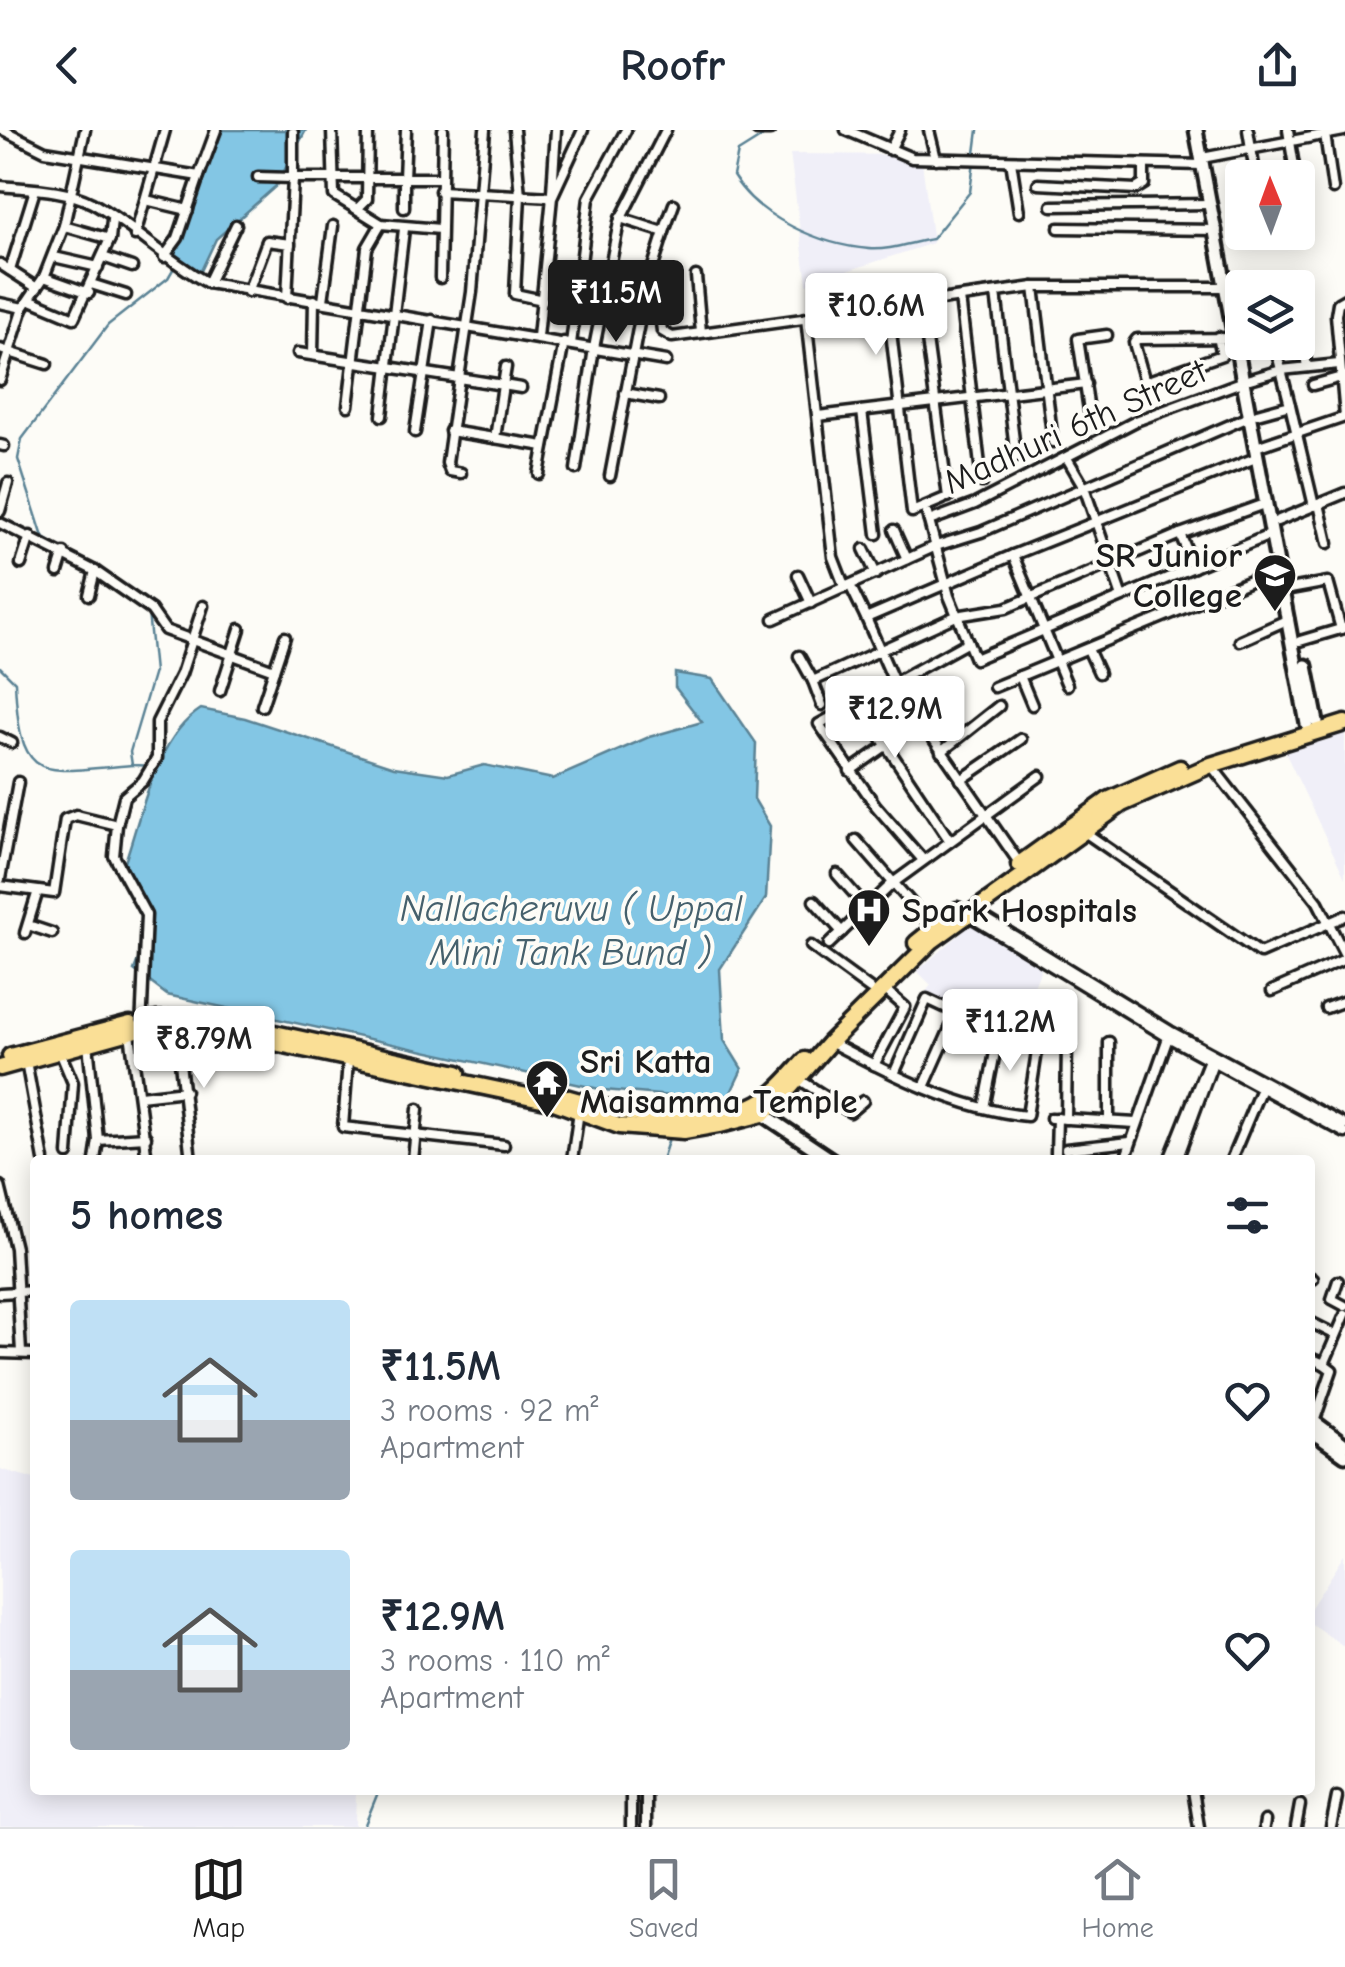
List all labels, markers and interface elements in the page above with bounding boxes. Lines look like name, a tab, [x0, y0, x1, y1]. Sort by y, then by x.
icon: back	[40, 38, 95, 93]
icon: share	[1250, 38, 1305, 93]
text: Roofr	[620, 39, 725, 91]
north arrow	[1225, 160, 1315, 250]
map controls	[1225, 160, 1315, 360]
pin: ₹11.5M	[535, 260, 697, 345]
button: layers	[1225, 270, 1315, 360]
pin: ₹10.6M	[795, 273, 957, 358]
text: ₹11.5M	[570, 274, 662, 311]
text: ₹10.6M	[827, 287, 925, 324]
street label: Madhuri 6th Street	[938, 350, 1214, 503]
place label: SR Junior College	[1096, 535, 1242, 616]
school or university icon: SR Junior College	[1252, 552, 1298, 613]
pin: ₹12.9M	[814, 676, 976, 761]
text: ₹12.9M	[847, 690, 943, 727]
water label: Nallacheruvu ( Uppal Mini Tank Bund )	[400, 887, 743, 975]
hospital icon: Spark Hospitals	[846, 887, 892, 948]
place label: Spark Hospitals	[902, 890, 1137, 931]
pin: ₹11.2M	[929, 989, 1091, 1074]
text: ₹11.2M	[965, 1003, 1055, 1040]
pin: ₹8.79M	[123, 1006, 285, 1091]
text: ₹8.79M	[156, 1020, 252, 1057]
place label: Sri Katta Maisamma Temple	[580, 1041, 857, 1122]
temple icon: Sri Katta Maisamma Temple	[524, 1058, 570, 1119]
icon: filters	[1220, 1188, 1275, 1243]
text: 5 homes	[70, 1191, 223, 1240]
icon: home	[150, 1340, 270, 1460]
text: ₹11.5M	[380, 1342, 501, 1391]
icon: heart	[1220, 1373, 1275, 1428]
text: 3 rooms · 92 m²	[380, 1392, 599, 1429]
text: Apartment	[380, 1429, 523, 1466]
icon: home	[150, 1590, 270, 1710]
text: ₹12.9M	[380, 1592, 505, 1641]
icon: heart	[1220, 1623, 1275, 1678]
text: 3 rooms · 110 m²	[380, 1642, 610, 1679]
text: Apartment	[380, 1679, 523, 1716]
tab: Map	[191, 1852, 246, 1944]
tab: Saved	[629, 1852, 699, 1944]
tab: Home	[1081, 1852, 1154, 1944]

